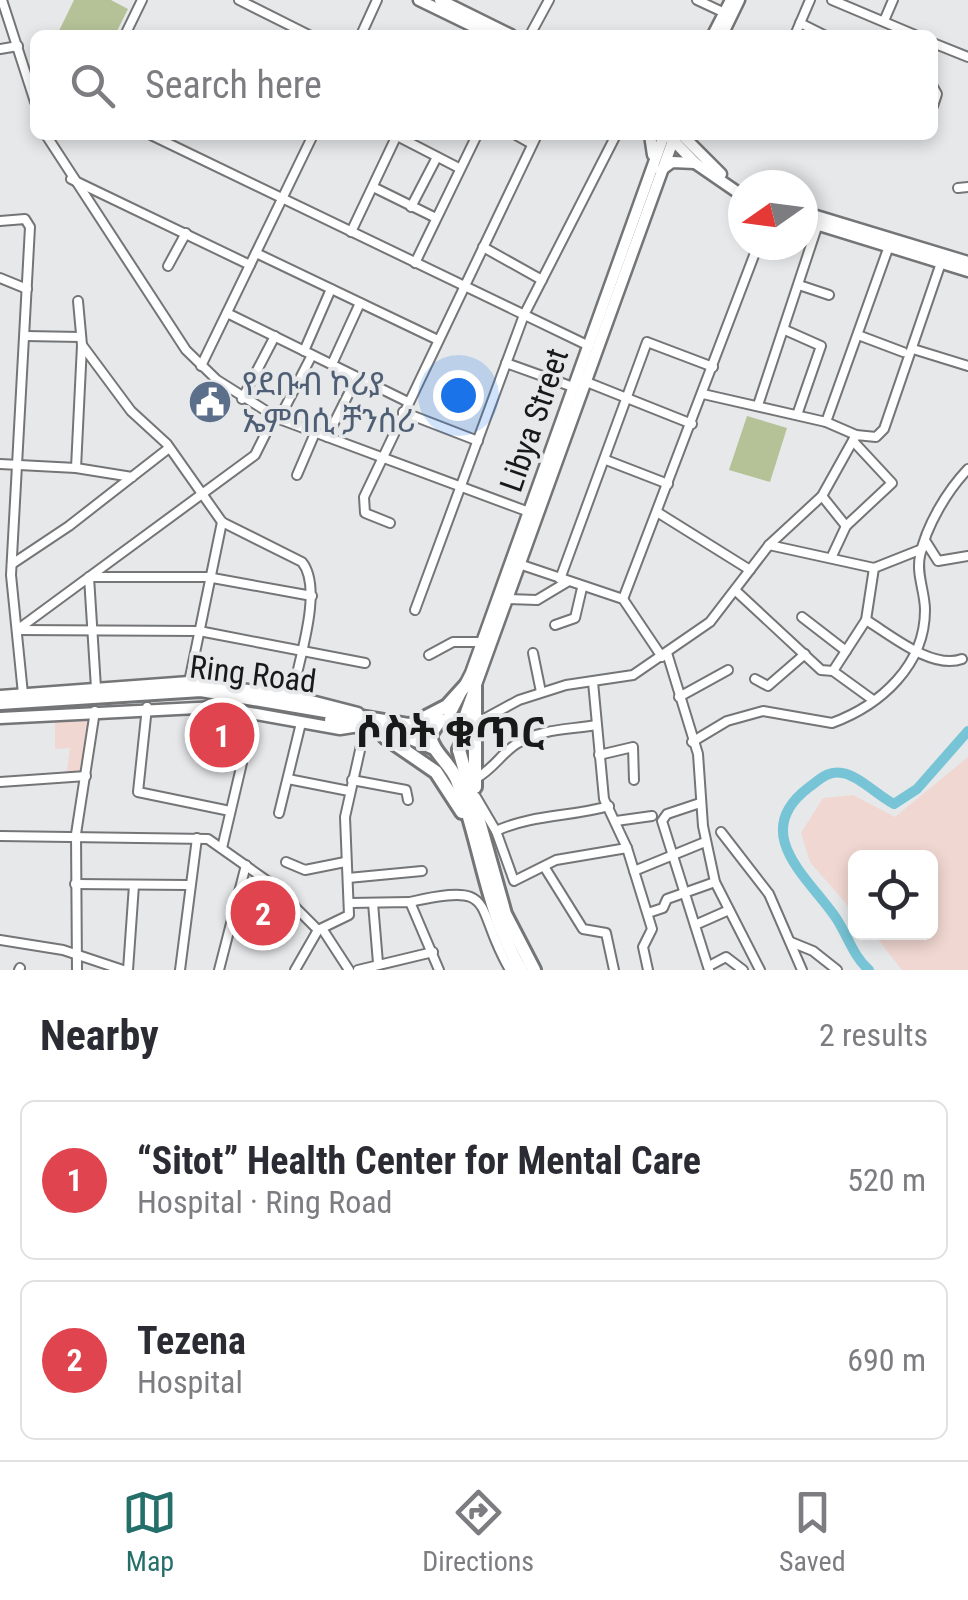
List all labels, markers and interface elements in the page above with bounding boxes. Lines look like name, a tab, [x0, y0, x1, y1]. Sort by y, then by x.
search box	[30, 30, 938, 140]
icon: search	[65, 58, 120, 113]
text: Search here	[145, 63, 322, 107]
north arrow	[728, 170, 818, 260]
street label: Libya Street	[492, 343, 576, 497]
place label: የደቡብ ኮሪያ ኤምባሲ ቻንሰሪ	[242, 365, 416, 440]
your location	[433, 370, 484, 421]
public building icon: የደቡብ ኮሪያ ኤምባሲ ቻንሰሪ	[187, 379, 233, 425]
street label: Ring Road	[188, 647, 318, 701]
pin: 1	[190, 698, 254, 772]
district label: ሶስት ቁጥር	[356, 708, 544, 757]
map controls	[848, 850, 938, 940]
button: locate	[848, 850, 938, 940]
pin: 2	[230, 876, 296, 950]
text: Nearby	[40, 1011, 159, 1060]
text: 2 results	[819, 1016, 928, 1054]
text: “Sitot” Health Center for Mental Care	[137, 1139, 701, 1183]
text: 1	[66, 1161, 83, 1199]
text: 520 m	[847, 1161, 926, 1199]
text: Hospital · Ring Road	[137, 1183, 392, 1221]
text: Tezena	[137, 1319, 246, 1363]
text: 2	[66, 1341, 83, 1379]
text: 690 m	[847, 1341, 926, 1379]
text: Hospital	[137, 1363, 243, 1401]
tab: Map	[122, 1485, 177, 1578]
tab: Directions	[422, 1485, 534, 1578]
tab: Saved	[779, 1485, 846, 1578]

